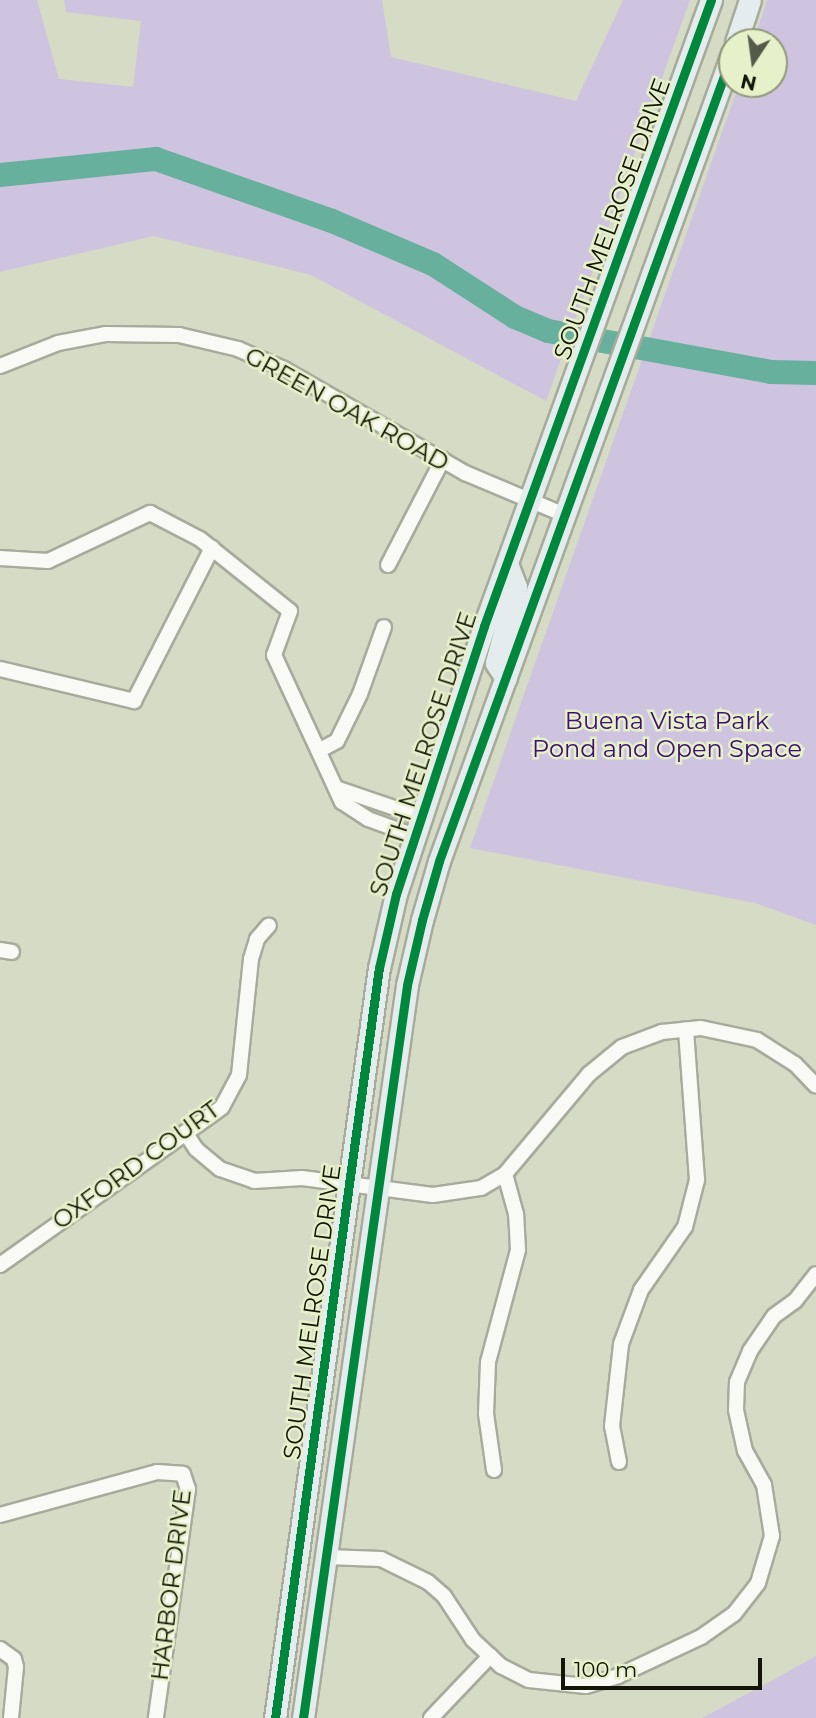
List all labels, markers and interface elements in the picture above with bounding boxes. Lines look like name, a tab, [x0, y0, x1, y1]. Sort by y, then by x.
north arrow	[718, 28, 788, 98]
text: N	[739, 69, 759, 95]
street label: SOUTH MELROSE DRIVE	[548, 74, 676, 364]
street label: GREEN OAK ROAD	[240, 341, 454, 477]
street label: SOUTH MELROSE DRIVE	[363, 608, 483, 900]
park label: Buena Vista Park Pond and Open Space	[532, 707, 802, 763]
street label: OXFORD COURT	[47, 1095, 225, 1235]
street label: SOUTH MELROSE DRIVE	[277, 1163, 347, 1461]
street label: HARBOR DRIVE	[145, 1488, 197, 1682]
scale bar	[564, 1644, 765, 1688]
text: 100 m	[574, 1657, 637, 1682]

